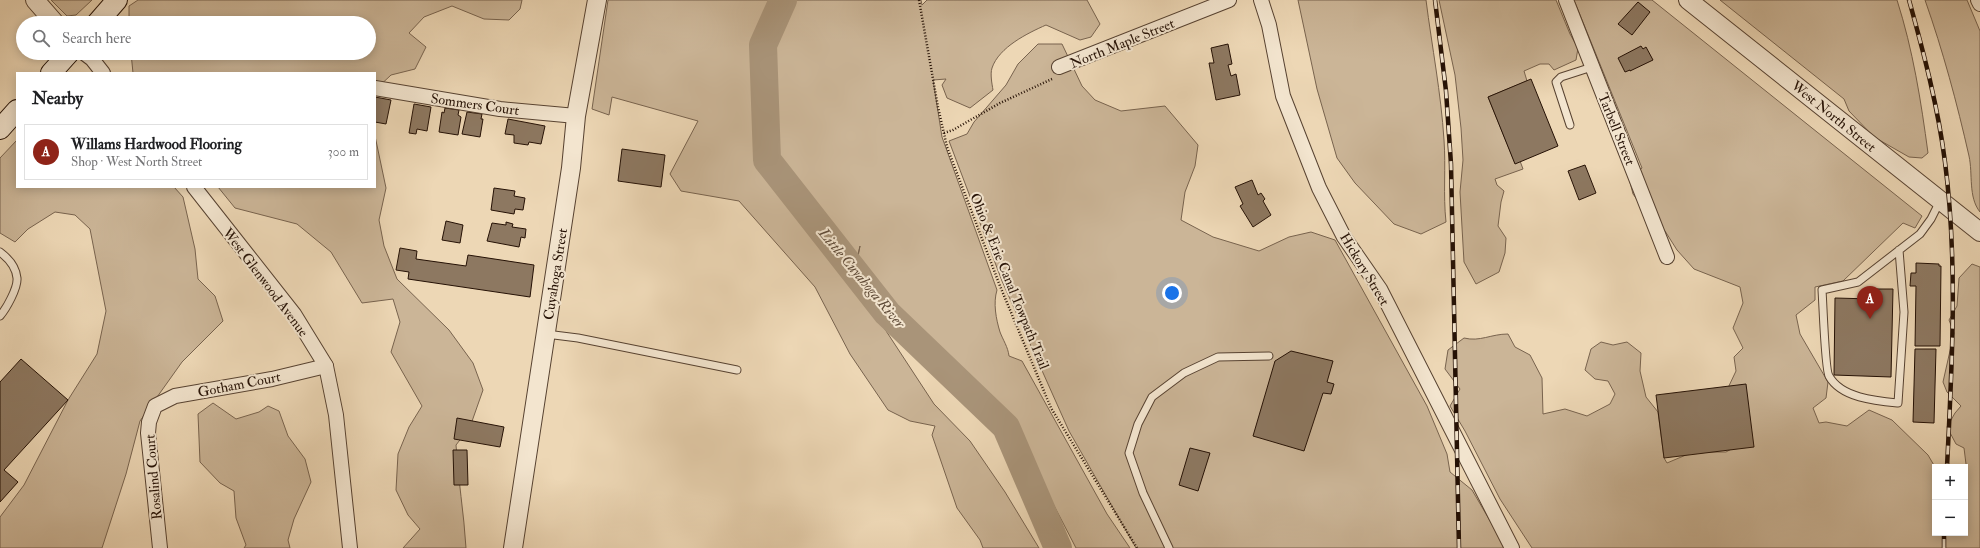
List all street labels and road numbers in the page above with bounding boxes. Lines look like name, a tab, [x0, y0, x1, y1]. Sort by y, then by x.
street label: North Maple Street	[1067, 15, 1178, 73]
street label: West North Street	[1787, 76, 1880, 156]
street label: Sommers Court	[430, 90, 521, 119]
street label: Tarbell Street	[1594, 91, 1639, 168]
street label: Ohio & Erie Canal Towpath Trail	[965, 191, 1053, 373]
street label: West Glenwood Avenue	[219, 224, 312, 340]
street label: Cuyahoga Street	[540, 227, 572, 321]
street label: Hickory Street	[1335, 230, 1393, 310]
street label: Gotham Court	[196, 368, 282, 401]
street label: Rosalind Court	[141, 433, 166, 520]

